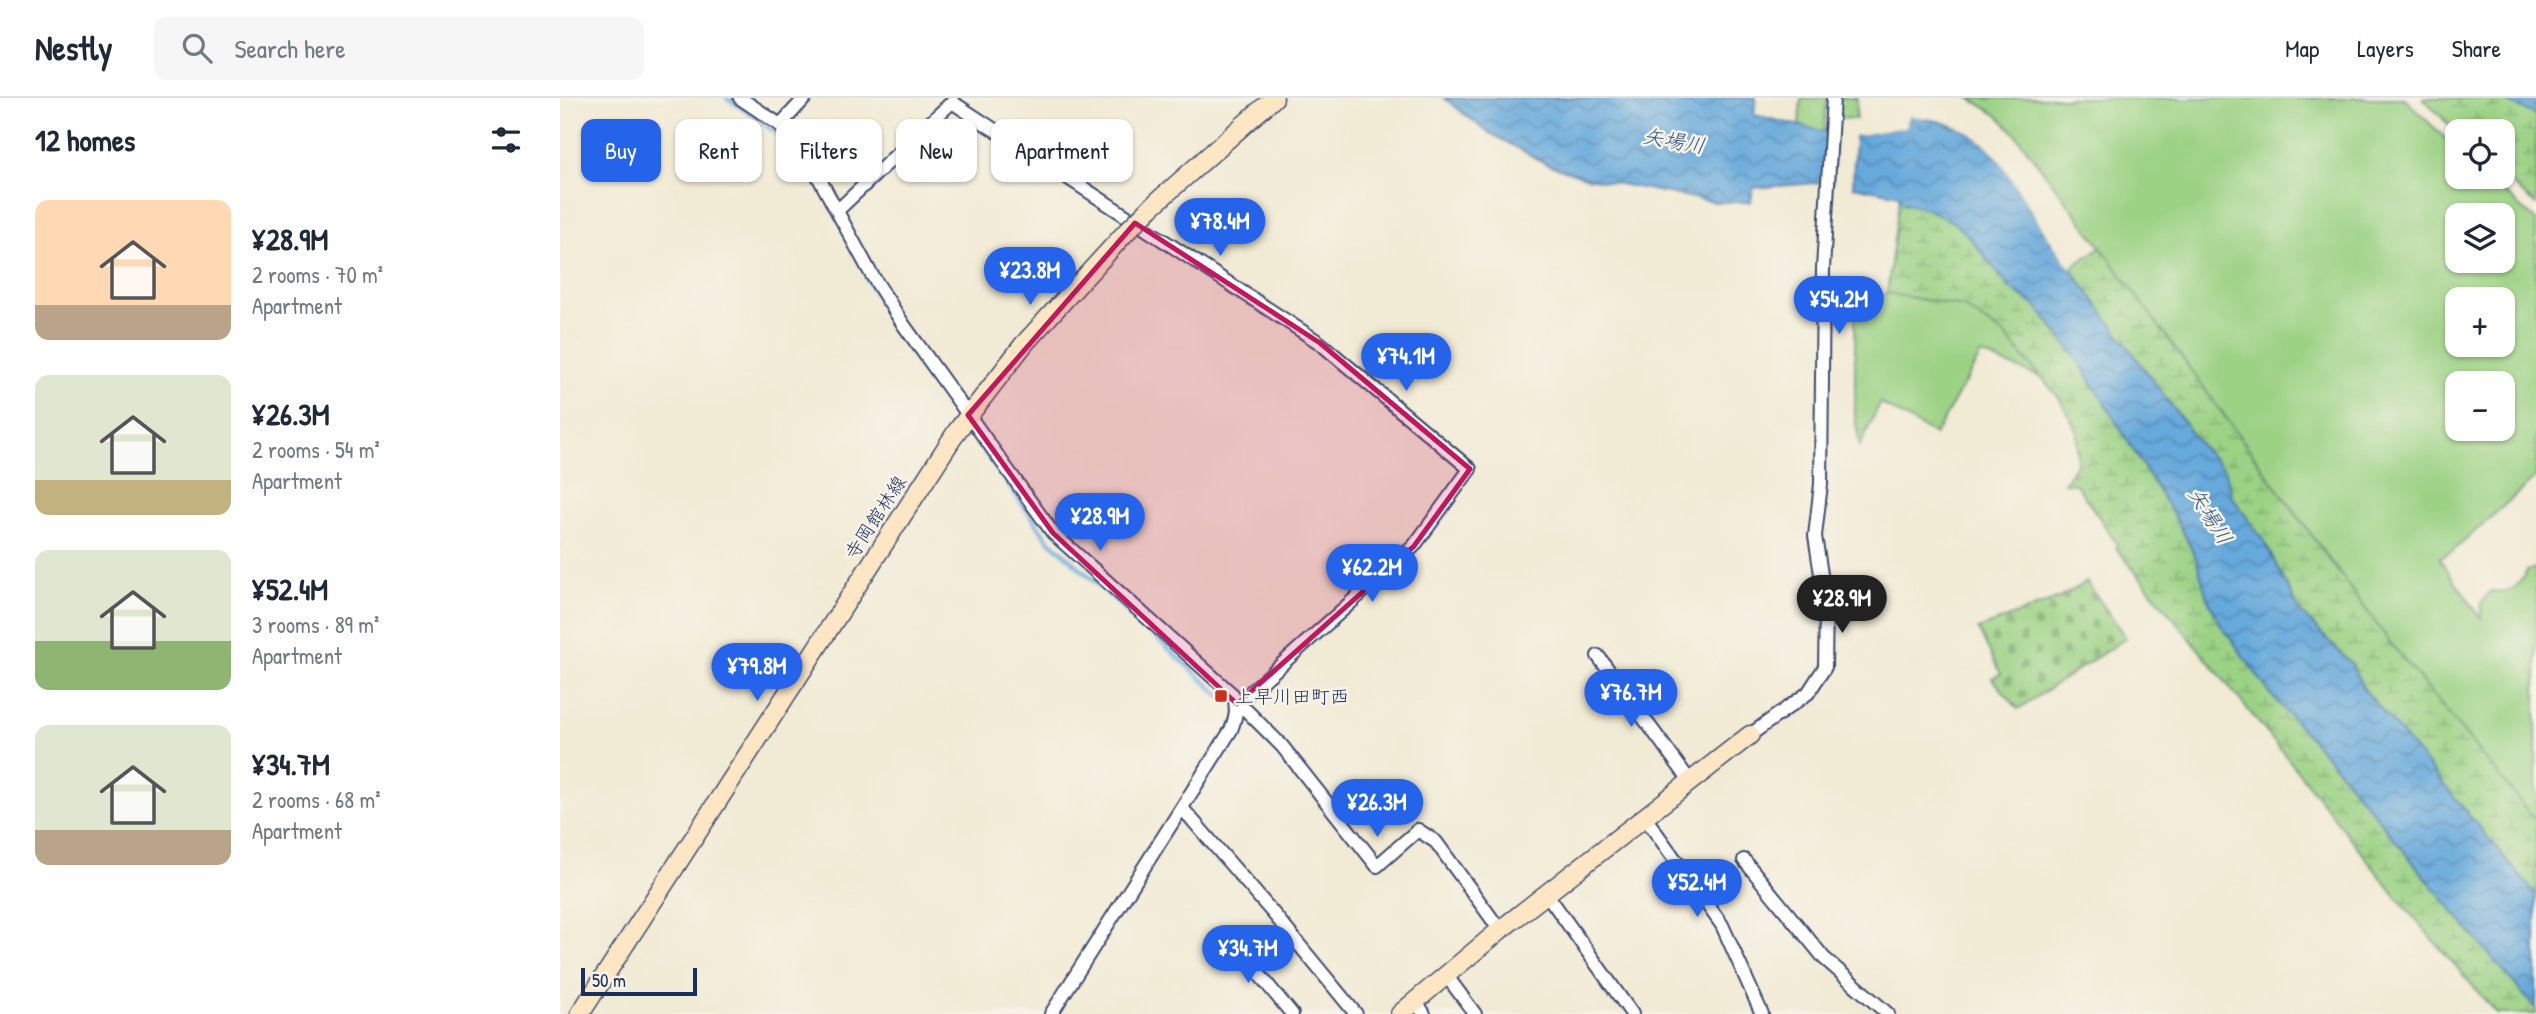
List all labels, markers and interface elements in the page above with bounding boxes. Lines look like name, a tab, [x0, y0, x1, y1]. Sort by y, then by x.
search box	[154, 17, 644, 80]
text: Nestly	[35, 26, 112, 70]
icon: search	[178, 29, 216, 67]
text: Search here	[234, 31, 346, 66]
text: Map	[2285, 32, 2319, 64]
text: Layers	[2357, 32, 2414, 64]
text: Share	[2452, 32, 2501, 64]
chip: Buy	[581, 119, 661, 182]
chip: Rent	[675, 119, 762, 182]
chip: Filters	[776, 119, 882, 182]
chip: New	[896, 119, 977, 182]
chip: Apartment	[991, 119, 1133, 182]
map controls	[2445, 119, 2515, 441]
button: locate	[2445, 119, 2515, 189]
text: 12 homes	[35, 120, 135, 160]
icon: filters	[487, 121, 525, 159]
water label: 矢場川	[1641, 121, 1708, 160]
pin: ¥78.4M	[1163, 198, 1277, 258]
button: layers	[2445, 203, 2515, 273]
text: ¥78.4M	[1190, 205, 1250, 236]
text: ¥28.9M	[252, 219, 328, 259]
icon: home	[91, 228, 175, 312]
pin: ¥23.8M	[973, 248, 1087, 307]
text: ¥23.8M	[1000, 254, 1060, 285]
text: 2 rooms · 70 m²	[252, 259, 383, 290]
pin: ¥54.2M	[1782, 276, 1896, 336]
text: ¥54.2M	[1810, 283, 1868, 314]
button: +	[2445, 287, 2515, 357]
text: Apartment	[252, 290, 342, 321]
pin: ¥74.1M	[1349, 334, 1463, 393]
text: ¥74.1M	[1377, 340, 1435, 371]
button: −	[2445, 371, 2515, 441]
text: ¥26.3M	[252, 394, 330, 434]
icon: home	[91, 403, 175, 487]
text: 2 rooms · 54 m²	[252, 434, 380, 465]
text: Apartment	[252, 465, 342, 496]
street label: 寺岡館林線	[838, 470, 912, 564]
water label: 矢場川	[2181, 481, 2239, 550]
pin: ¥28.9M	[1043, 494, 1157, 553]
text: ¥28.9M	[1071, 500, 1129, 531]
pin: ¥62.2M	[1315, 545, 1429, 604]
text: ¥62.2M	[1342, 551, 1402, 582]
text: ¥52.4M	[252, 569, 328, 609]
pin: ¥28.9M	[1785, 575, 1899, 635]
icon: home	[91, 578, 175, 662]
text: ¥28.9M	[1813, 582, 1871, 613]
text: 3 rooms · 89 m²	[252, 609, 379, 640]
text: Apartment	[252, 640, 342, 671]
pin: ¥79.8M	[700, 644, 814, 703]
text: ¥79.8M	[727, 650, 787, 681]
pin: ¥76.7M	[1574, 670, 1688, 729]
text: ¥76.7M	[1600, 676, 1662, 707]
place label: 上早川田町西	[1235, 683, 1349, 709]
marker: 上早川田町西	[1213, 688, 1229, 704]
text: ¥34.7M	[252, 744, 330, 784]
icon: home	[91, 753, 175, 837]
pin: ¥26.3M	[1320, 780, 1434, 839]
text: 2 rooms · 68 m²	[252, 784, 380, 815]
text: ¥26.3M	[1347, 786, 1407, 817]
text: Apartment	[252, 815, 342, 846]
pin: ¥52.4M	[1640, 860, 1754, 919]
text: ¥52.4M	[1668, 866, 1726, 897]
pin: ¥34.7M	[1191, 926, 1305, 985]
text: ¥34.7M	[1218, 932, 1278, 963]
scale bar	[581, 965, 696, 997]
text: 50 m	[592, 967, 626, 993]

